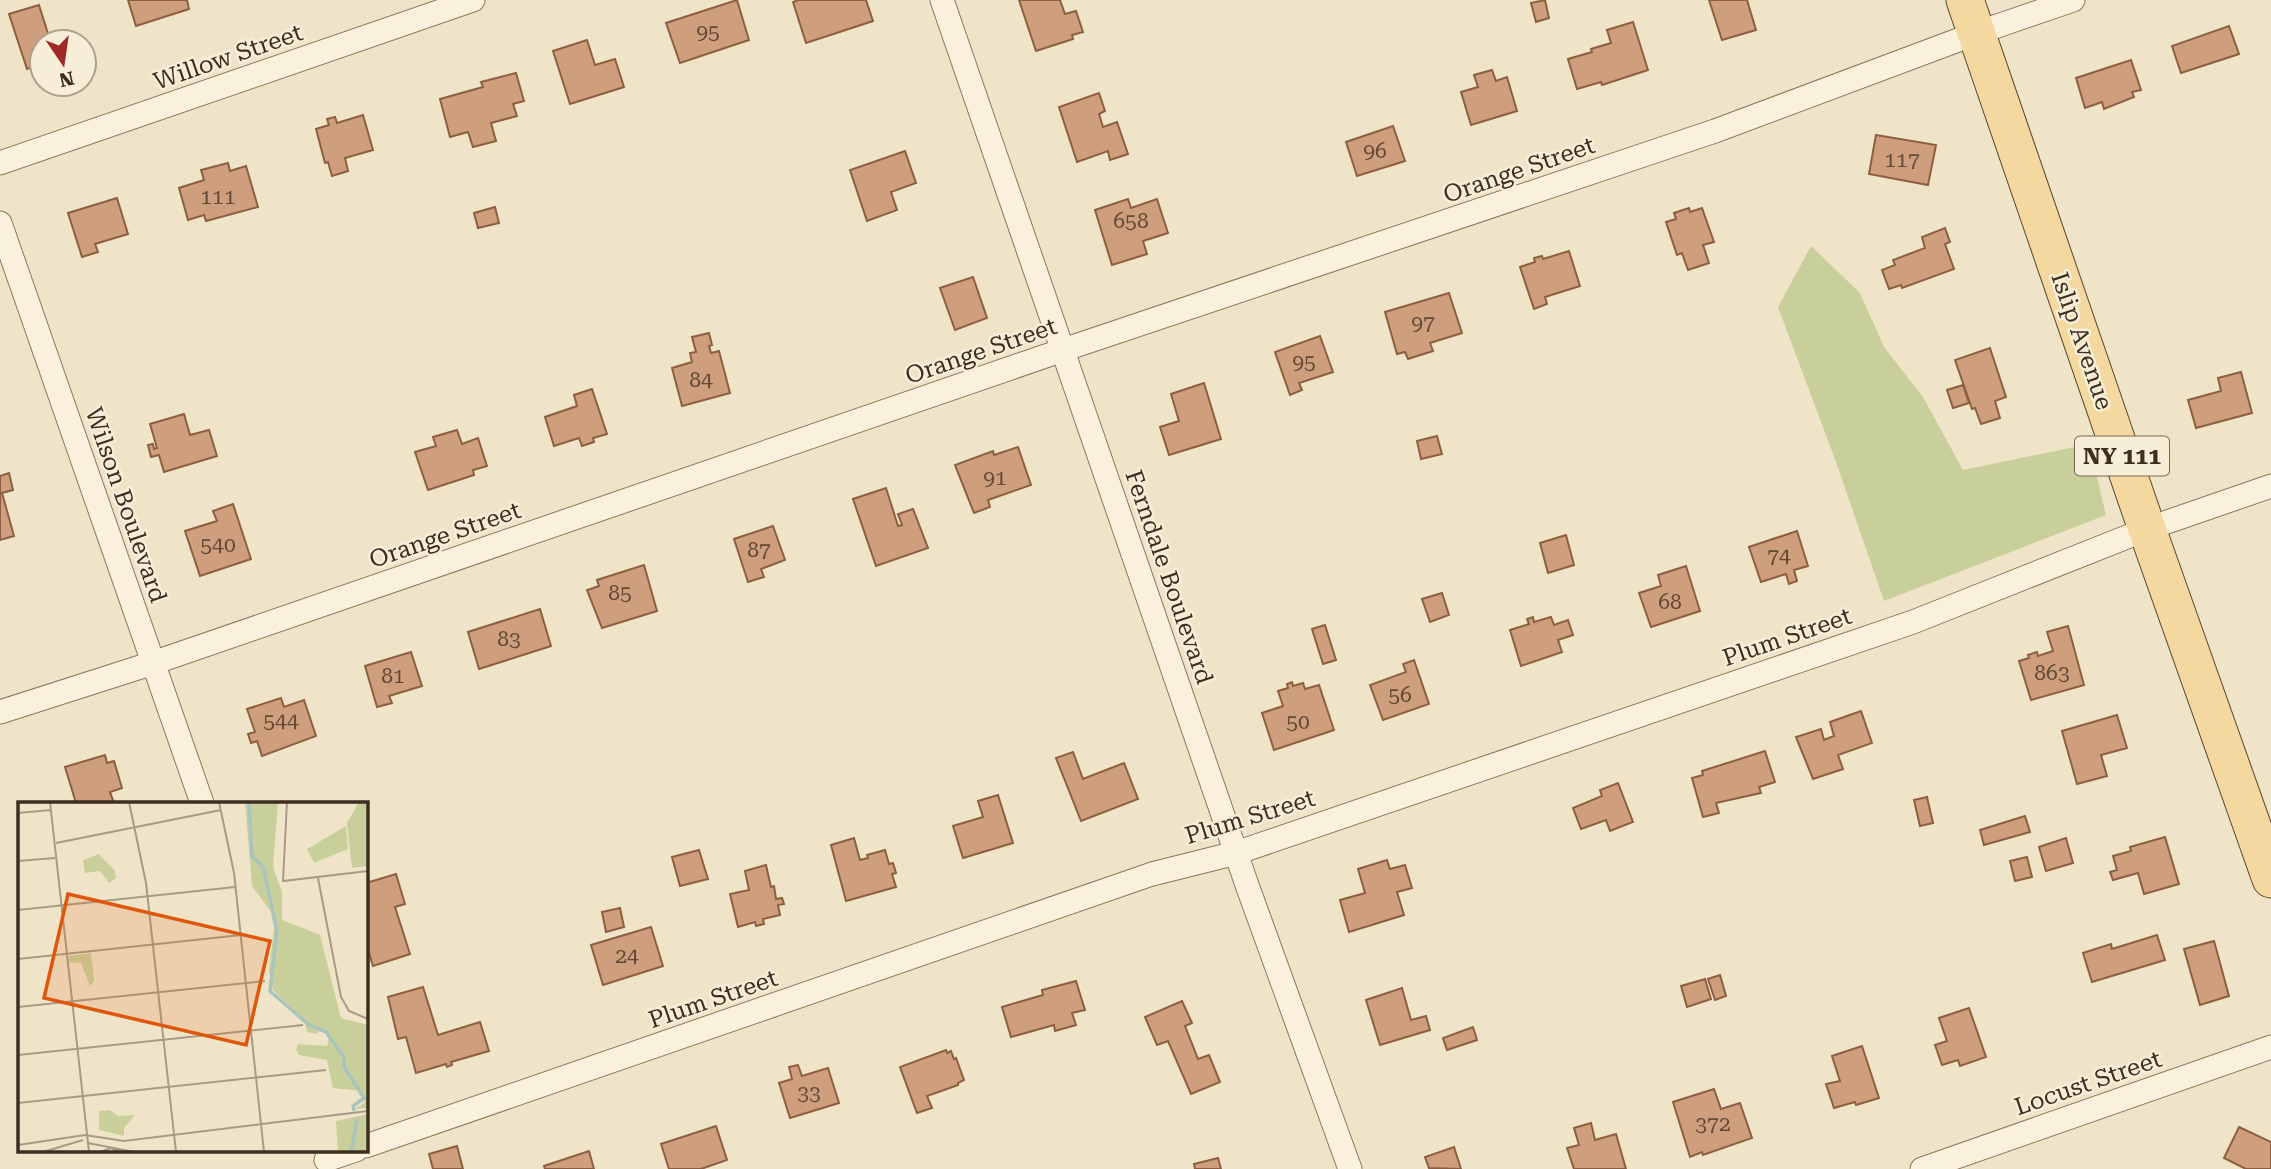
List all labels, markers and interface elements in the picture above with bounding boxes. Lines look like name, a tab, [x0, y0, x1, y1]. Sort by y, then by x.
street label: Willow Street	[150, 18, 306, 96]
house number: 95	[696, 20, 720, 44]
north arrow	[28, 28, 98, 98]
text: N	[57, 66, 76, 92]
street label: Orange Street	[1440, 131, 1598, 209]
house number: 96	[1363, 139, 1387, 163]
house number: 117	[1884, 148, 1920, 172]
house number: 111	[200, 185, 236, 209]
house number: 658	[1113, 209, 1149, 233]
street label: Islip Avenue	[2045, 269, 2119, 413]
house number: 97	[1411, 311, 1435, 335]
street label: Orange Street	[902, 312, 1060, 390]
house number: 95	[1292, 350, 1316, 374]
house number: 84	[689, 368, 713, 392]
street label: Wilson Boulevard	[79, 404, 173, 606]
road number: NY 111	[2075, 436, 2169, 476]
house number: 91	[983, 466, 1007, 490]
street label: Ferndale Boulevard	[1119, 466, 1219, 688]
street label: Orange Street	[366, 496, 524, 574]
house number: 540	[200, 533, 236, 557]
house number: 87	[747, 538, 771, 562]
house number: 74	[1767, 544, 1791, 568]
house number: 85	[608, 581, 632, 605]
house number: 68	[1658, 590, 1682, 614]
street label: Plum Street	[1719, 602, 1855, 672]
house number: 83	[497, 627, 521, 651]
house number: 863	[2034, 661, 2070, 685]
house number: 81	[381, 664, 405, 688]
house number: 56	[1388, 683, 1412, 707]
house number: 544	[263, 709, 299, 733]
house number: 50	[1286, 710, 1310, 734]
street label: Plum Street	[1182, 784, 1318, 850]
inset map	[18, 802, 368, 1152]
house number: 24	[615, 944, 639, 968]
street label: Plum Street	[645, 964, 781, 1034]
street label: Locust Street	[2011, 1045, 2165, 1121]
house number: 33	[797, 1081, 821, 1105]
house number: 372	[1695, 1112, 1731, 1136]

